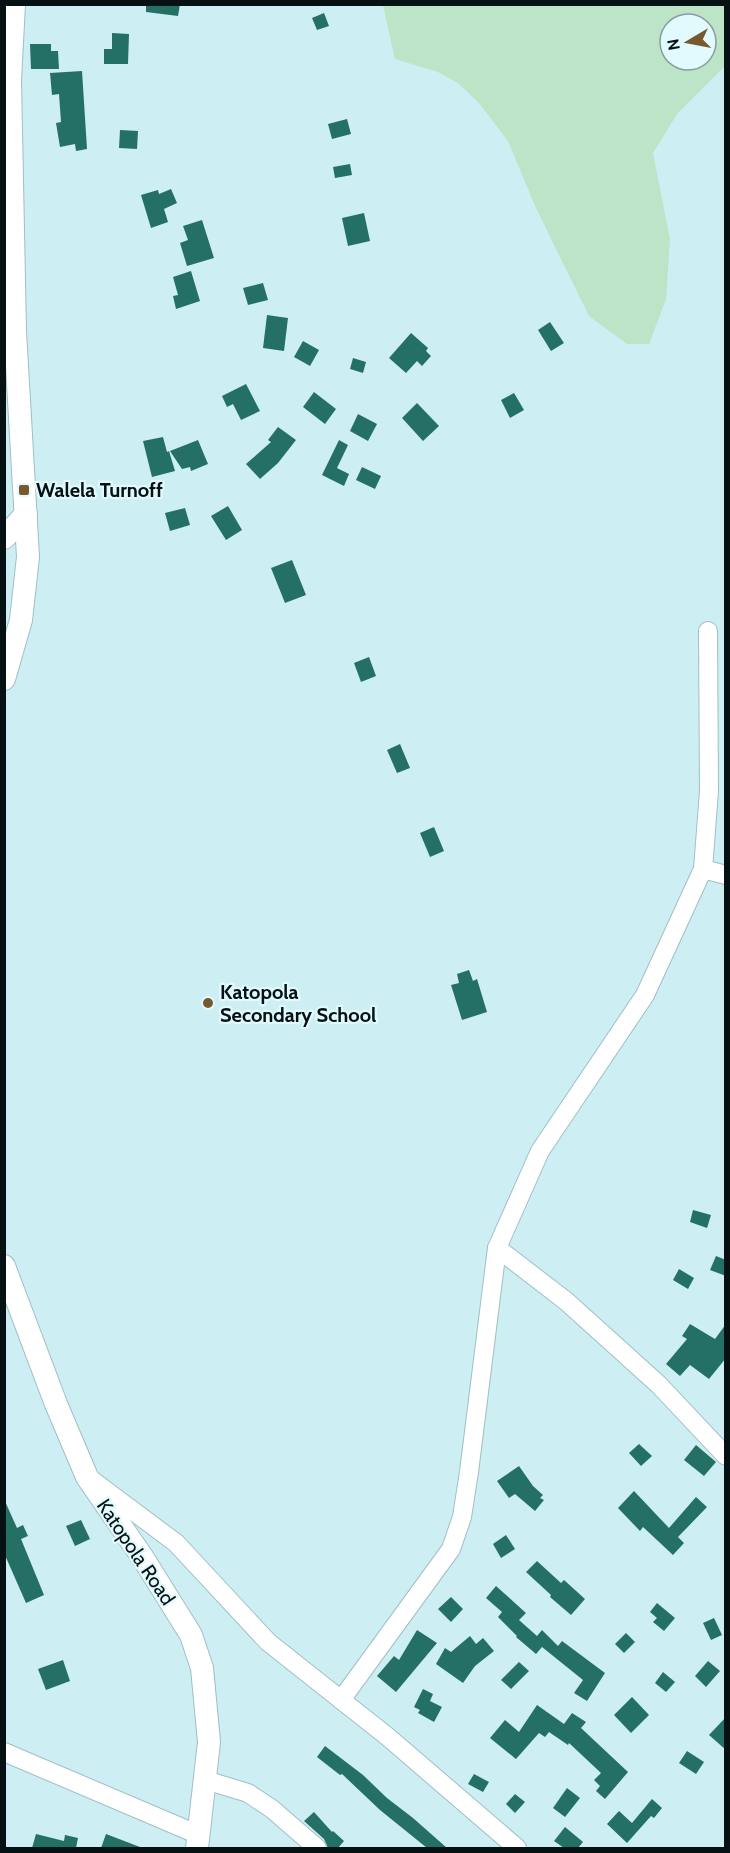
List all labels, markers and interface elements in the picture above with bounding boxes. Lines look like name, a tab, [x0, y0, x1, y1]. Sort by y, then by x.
north arrow	[658, 12, 718, 72]
text: N	[663, 37, 684, 52]
place label: Walela Turnoff	[36, 478, 163, 502]
marker: Walela Turnoff	[17, 483, 31, 497]
place label: Katopola Secondary School	[220, 980, 376, 1027]
marker: Katopola Secondary School	[201, 996, 215, 1010]
street label: Katopola Road	[92, 1494, 180, 1610]

